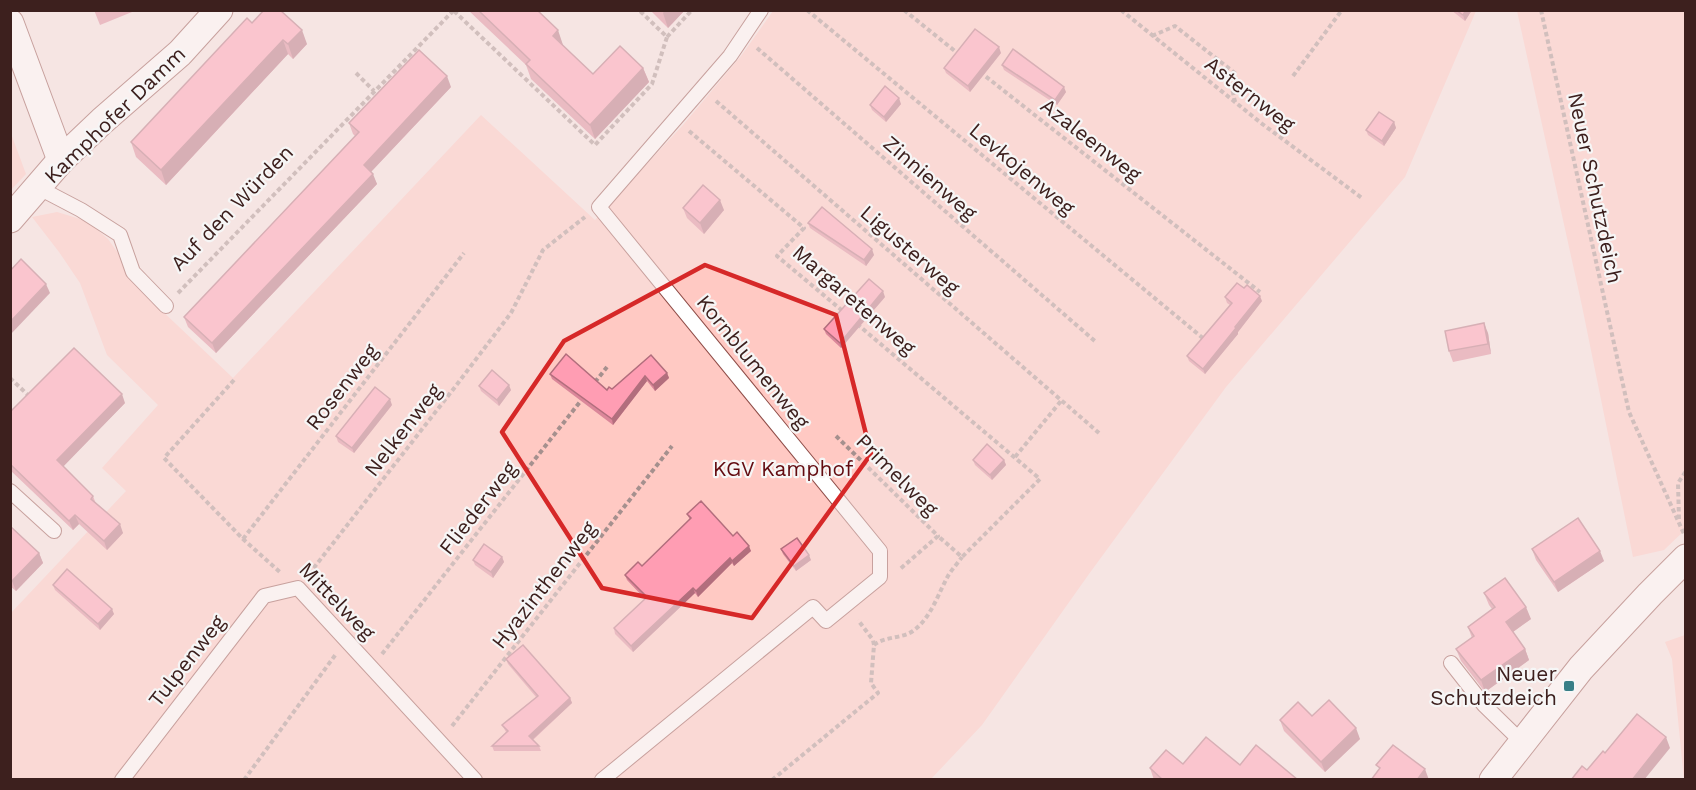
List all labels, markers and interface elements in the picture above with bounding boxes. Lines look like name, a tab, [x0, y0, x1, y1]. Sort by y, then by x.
street label: Kamphofer Damm	[39, 41, 190, 188]
street label: Asternweg	[1200, 51, 1301, 137]
street label: Neuer Schutzdeich	[1563, 90, 1628, 286]
street label: Azaleenweg	[1036, 93, 1147, 187]
street label: Levkojenweg	[964, 117, 1081, 221]
street label: Zinnienweg	[878, 130, 983, 226]
street label: Auf den Würden	[165, 139, 298, 276]
street label: Ligusterweg	[856, 200, 966, 300]
street label: Margaretenweg	[788, 239, 922, 360]
street label: Kornblumenweg	[692, 290, 816, 434]
street label: Rosenweg	[300, 338, 384, 435]
street label: Nelkenweg	[359, 378, 447, 481]
street label: Primelweg	[851, 428, 944, 521]
street label: Fliederweg	[433, 455, 522, 559]
park label: KGV Kamphof	[713, 456, 853, 481]
street label: Hyazinthenweg	[486, 515, 602, 653]
street label: Mittelweg	[294, 557, 381, 645]
street label: Tulpenweg	[143, 609, 231, 711]
place label: Neuer Schutzdeich	[1430, 661, 1557, 710]
marker: Neuer Schutzdeich	[1562, 679, 1576, 693]

